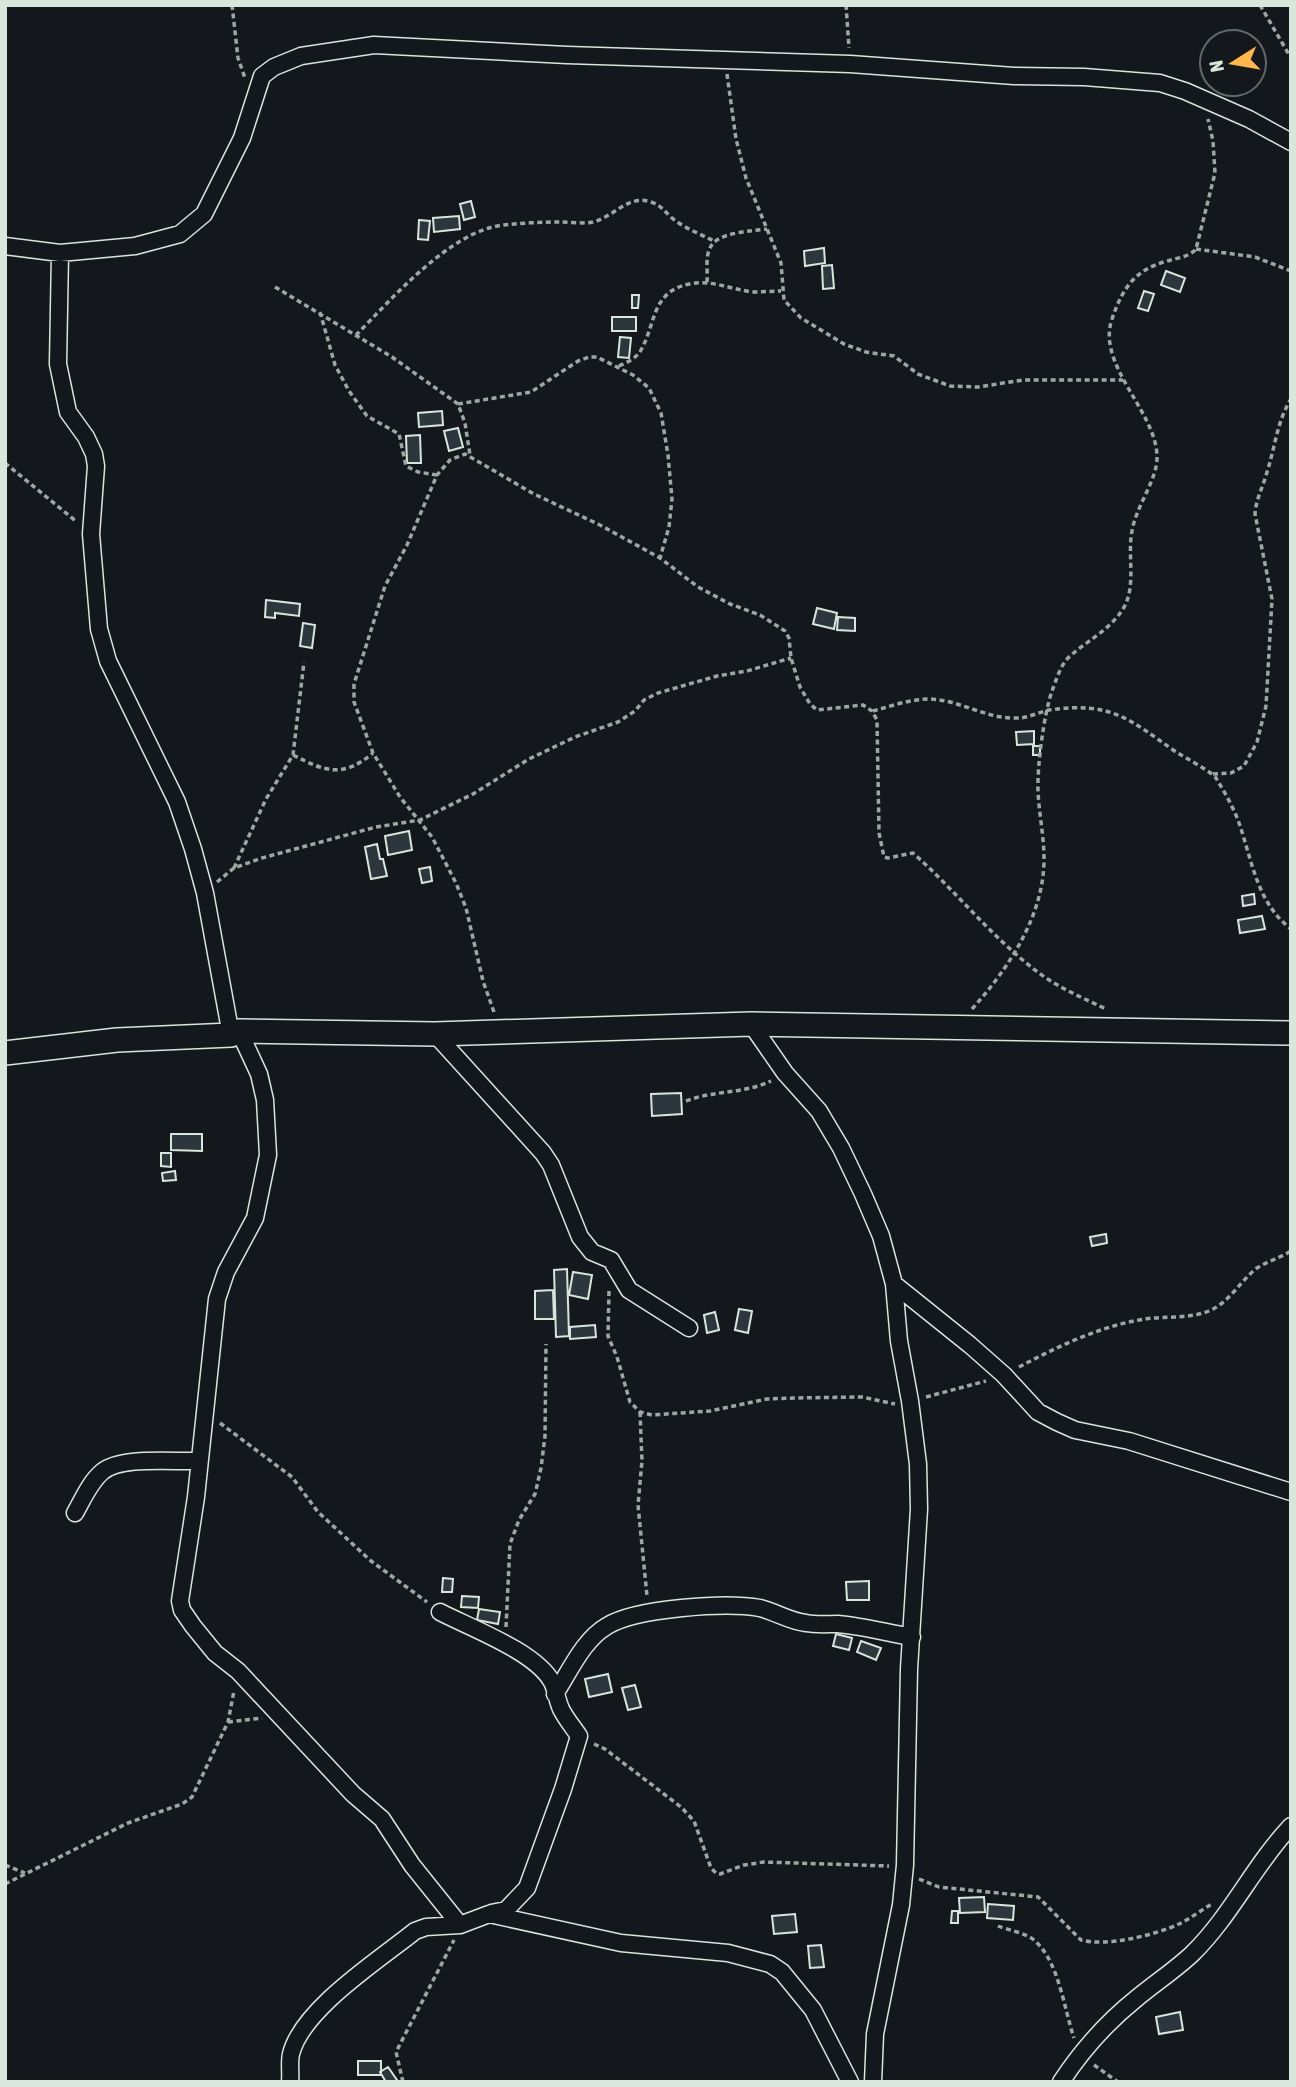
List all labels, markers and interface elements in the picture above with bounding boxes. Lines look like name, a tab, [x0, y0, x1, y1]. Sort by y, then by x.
north arrow	[1198, 28, 1268, 98]
text: N	[1204, 59, 1228, 74]

